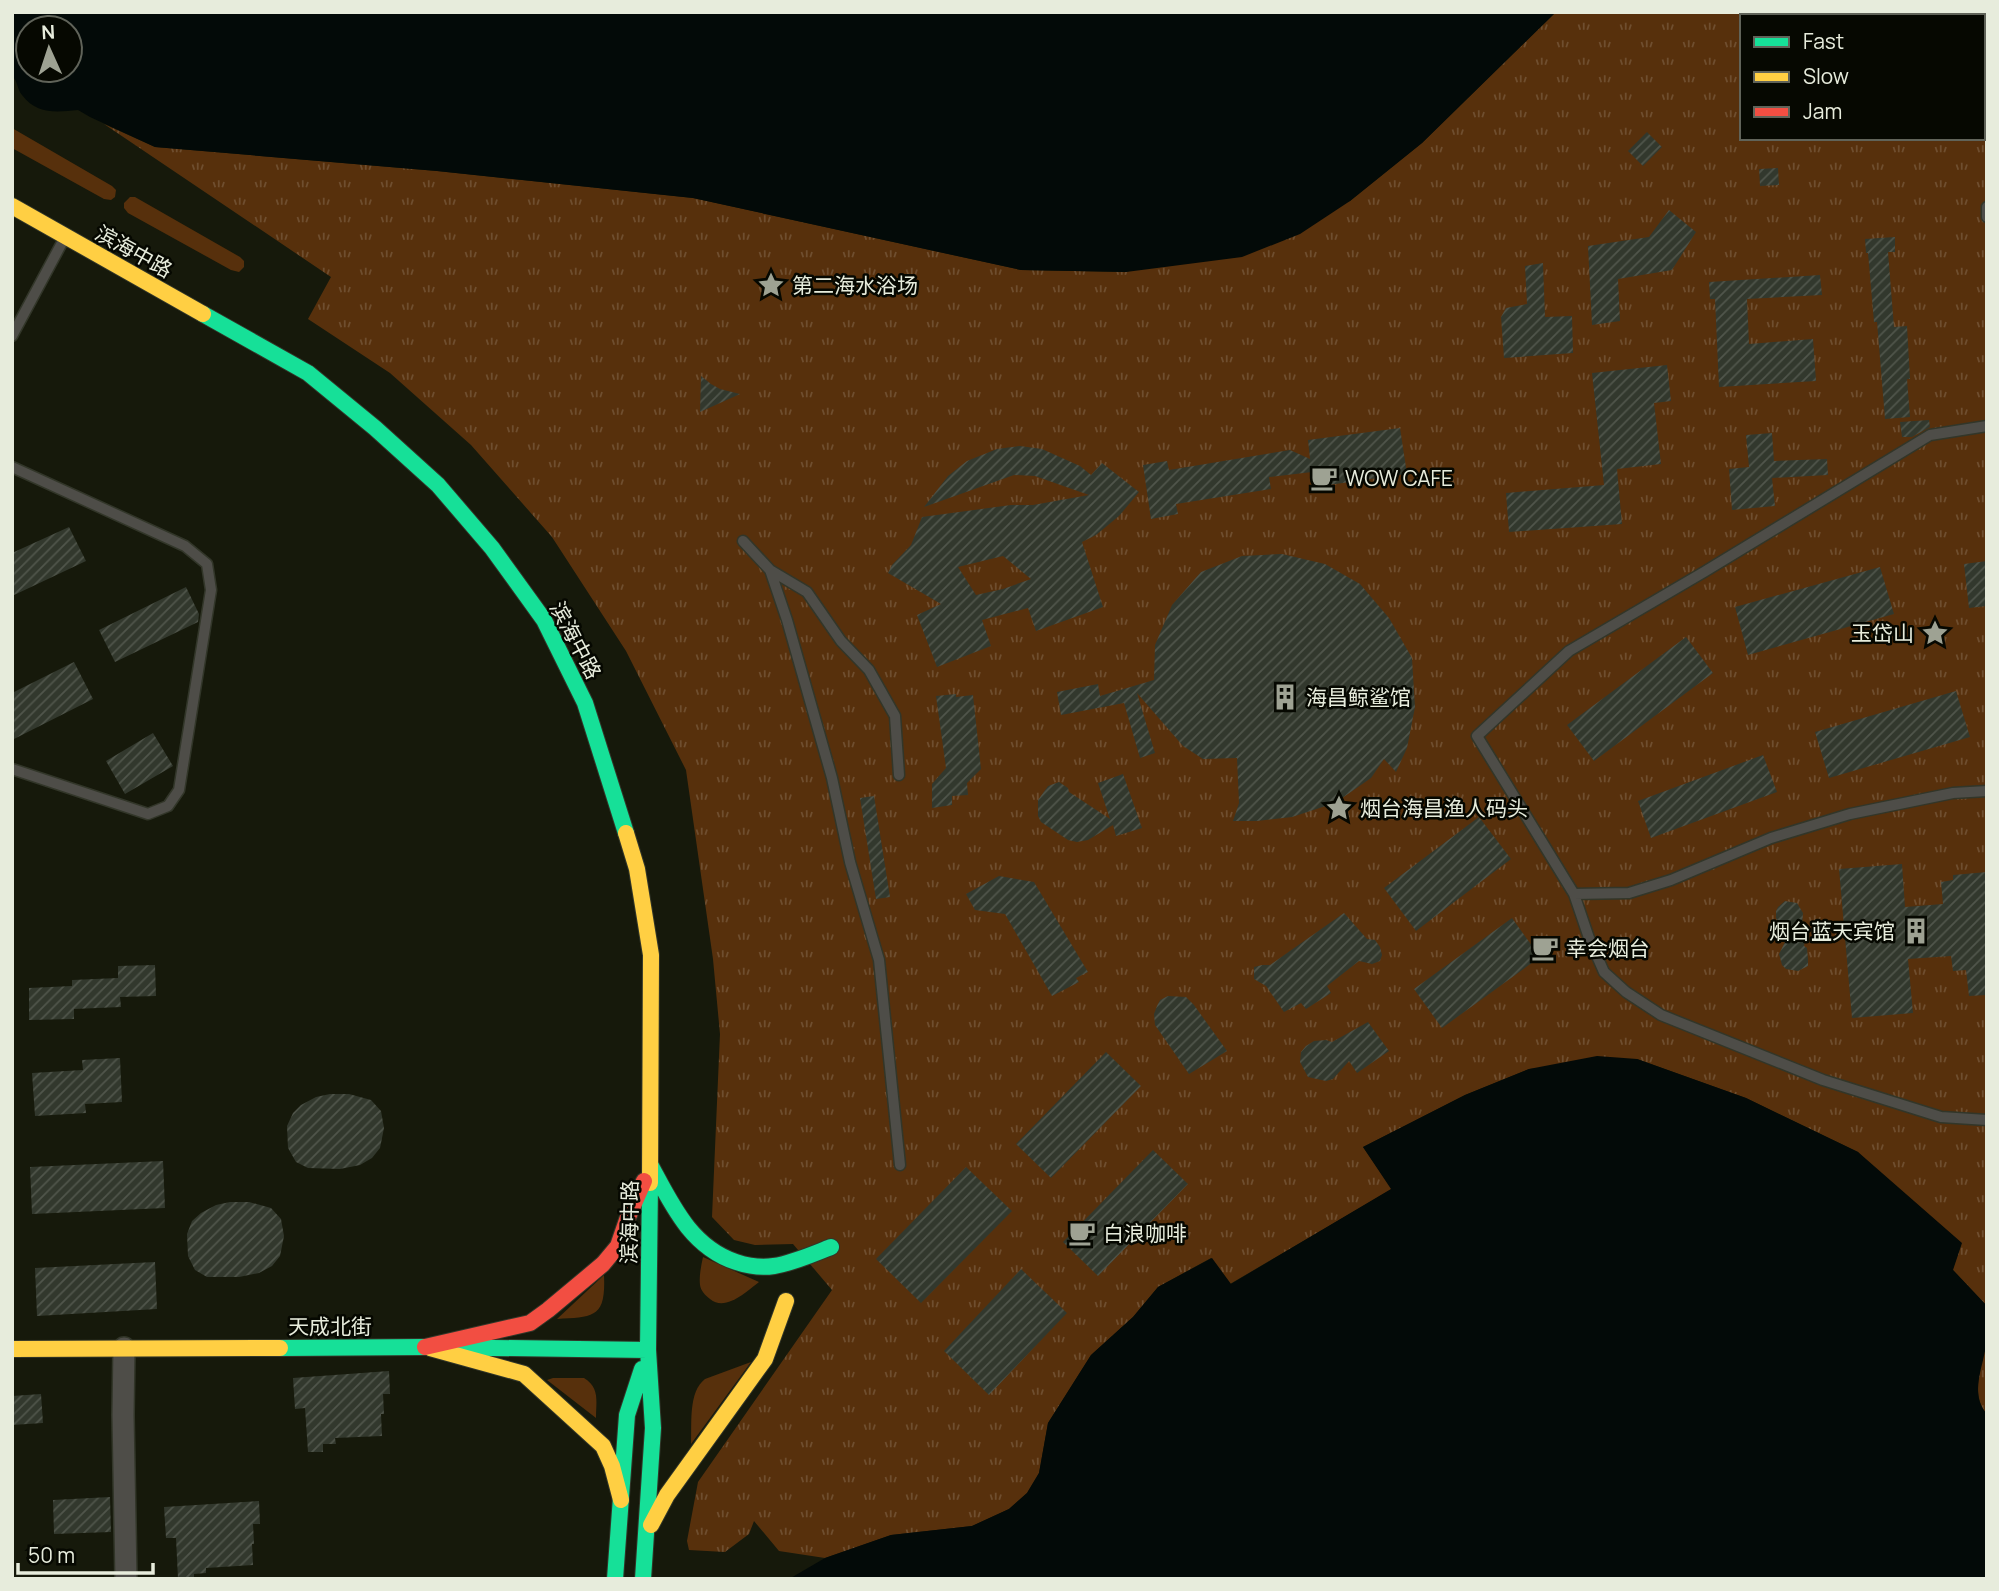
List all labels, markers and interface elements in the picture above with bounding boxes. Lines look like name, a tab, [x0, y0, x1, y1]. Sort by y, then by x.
north arrow	[14, 14, 84, 84]
legend	[1740, 14, 1985, 140]
text: N	[41, 19, 56, 45]
text: Fast	[1803, 27, 1844, 55]
text: Slow	[1803, 62, 1849, 90]
text: Jam	[1803, 97, 1842, 125]
street label: 滨海中路	[90, 218, 178, 284]
place icon: 第二海水浴场	[756, 270, 786, 300]
place label: 第二海水浴场	[792, 271, 918, 299]
cafe icon: WOW CAFE	[1309, 463, 1339, 493]
place label: WOW CAFE	[1345, 464, 1453, 492]
street label: 滨海中路	[544, 596, 608, 684]
place icon: 玉岱山	[1920, 618, 1950, 648]
place label: 玉岱山	[1851, 619, 1914, 647]
building icon: 海昌鲸鲨馆	[1270, 682, 1300, 712]
place label: 海昌鲸鲨馆	[1306, 683, 1411, 711]
place icon: 烟台海昌渔人码头	[1324, 793, 1354, 823]
place label: 烟台海昌渔人码头	[1360, 794, 1528, 822]
building icon: 烟台蓝天宾馆	[1901, 916, 1931, 946]
place label: 烟台蓝天宾馆	[1769, 917, 1895, 945]
cafe icon: 幸会烟台	[1530, 933, 1560, 963]
place label: 幸会烟台	[1566, 934, 1650, 962]
street label: 滨海中路	[614, 1180, 644, 1264]
cafe icon: 白浪咖啡	[1067, 1218, 1097, 1248]
place label: 白浪咖啡	[1103, 1219, 1187, 1247]
street label: 天成北街	[288, 1312, 372, 1340]
scale bar	[18, 1532, 152, 1576]
text: 50 m	[28, 1541, 75, 1569]

